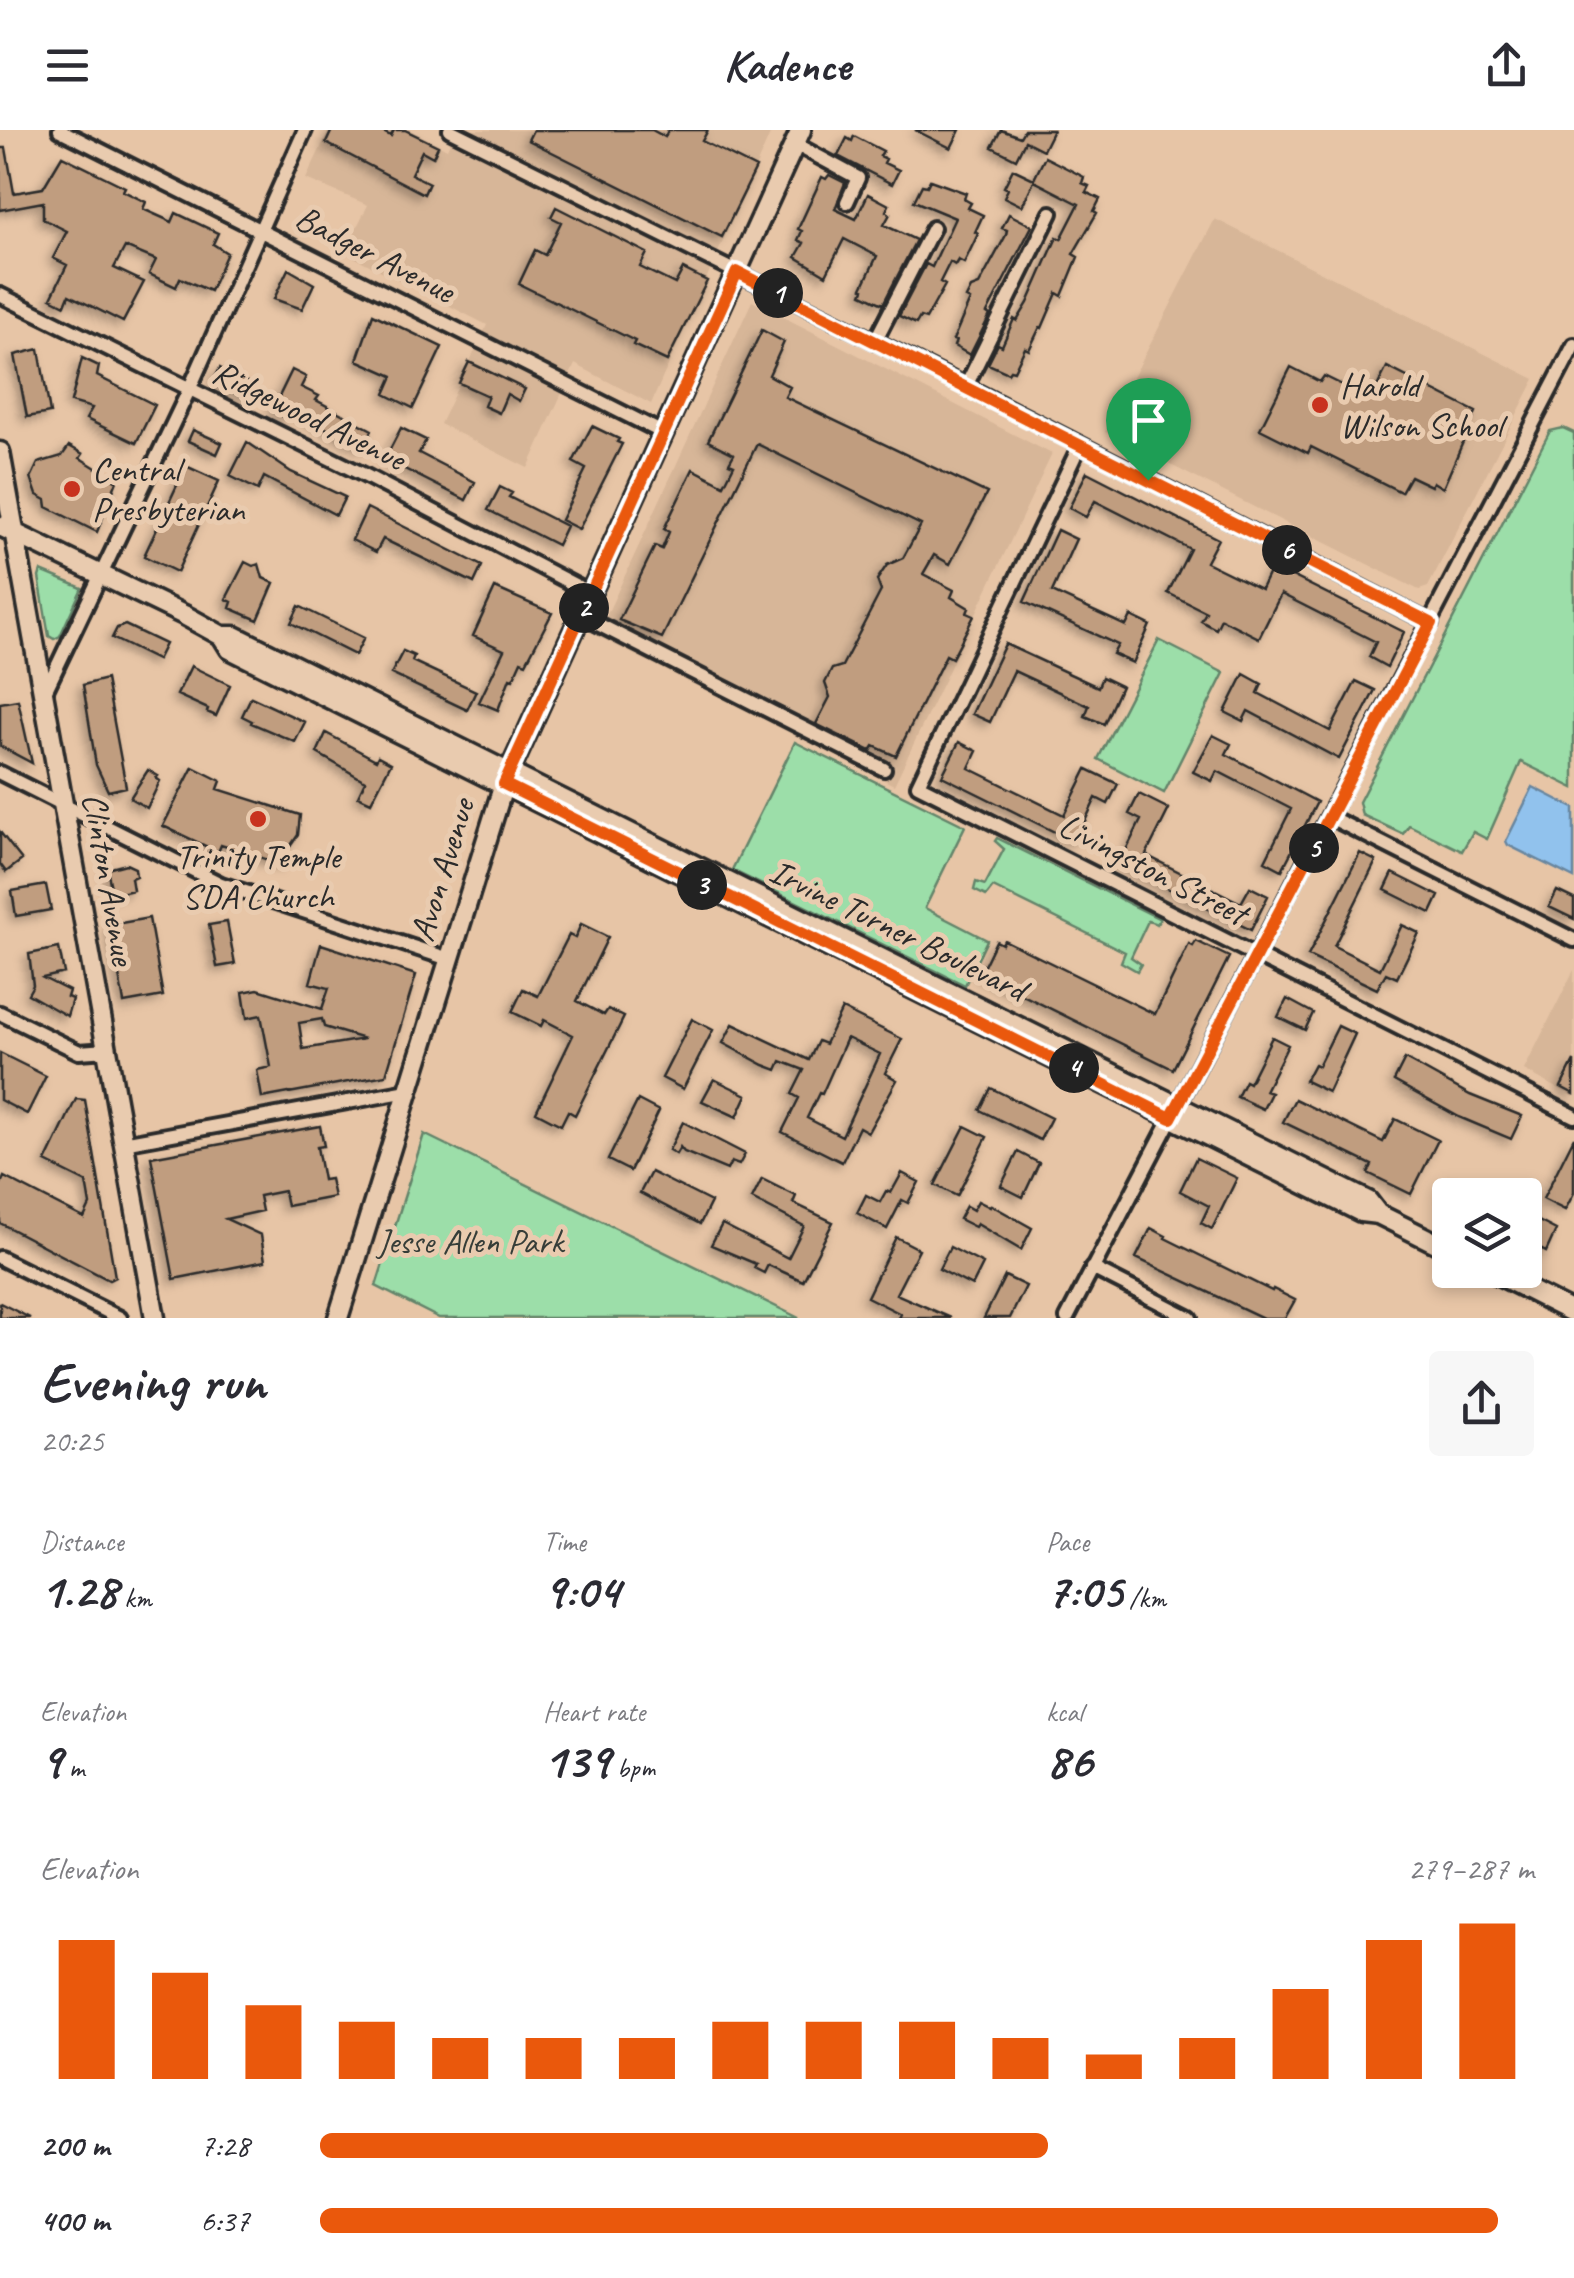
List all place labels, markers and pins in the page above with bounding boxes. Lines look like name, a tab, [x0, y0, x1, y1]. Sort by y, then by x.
pin: 1	[753, 268, 803, 318]
place label: Harold Wilson School	[1340, 363, 1509, 448]
pin	[1106, 378, 1191, 481]
marker: Harold Wilson School	[1309, 394, 1331, 416]
place label: Central Presbyterian	[92, 447, 246, 532]
marker: Central Presbyterian	[61, 478, 83, 500]
pin: 6	[1262, 525, 1312, 575]
pin: 2	[559, 583, 609, 633]
marker: Trinity Temple SDA Church	[247, 808, 269, 830]
pin: 5	[1289, 823, 1339, 873]
place label: Trinity Temple SDA Church	[176, 834, 343, 919]
pin: 3	[677, 860, 727, 910]
pin: 4	[1049, 1043, 1099, 1093]

